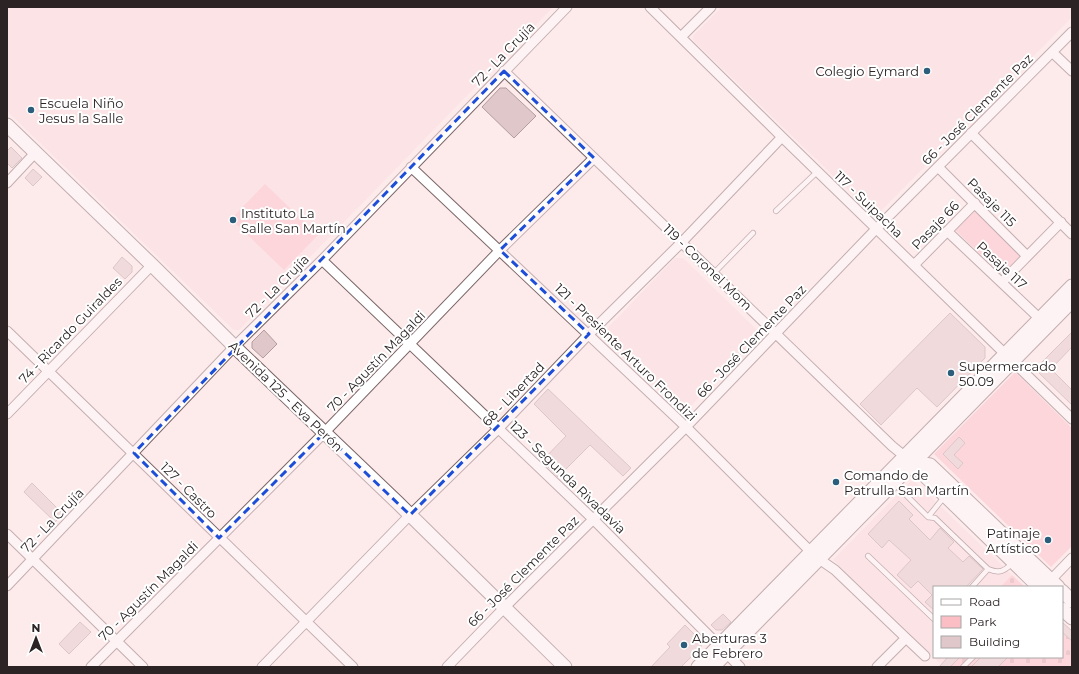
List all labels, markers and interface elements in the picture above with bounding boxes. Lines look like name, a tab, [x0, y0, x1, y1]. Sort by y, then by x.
street label: 72 - La Crujía	[468, 18, 538, 90]
street label: 66 - José Clemente Paz	[918, 50, 1036, 168]
place label: Colegio Eymard	[816, 63, 919, 79]
marker: Colegio Eymard	[922, 66, 932, 76]
place label: Escuela Niño Jesus la Salle	[38, 95, 123, 126]
marker: Escuela Niño Jesus la Salle	[26, 105, 36, 115]
street label: 117 - Suipacha	[831, 167, 907, 241]
street label: Pasaje 115	[964, 174, 1020, 230]
street label: Pasaje 66	[908, 197, 962, 253]
place label: Instituto La Salle San Martín	[241, 205, 346, 236]
marker: Instituto La Salle San Martín	[228, 215, 238, 225]
street label: 119 - Coronel Mom	[660, 221, 756, 313]
street label: Pasaje 117	[974, 238, 1031, 292]
street label: 72 - La Crujía	[242, 251, 312, 321]
street label: 74 - Ricardo Guiraldes	[15, 273, 125, 387]
street label: 121 - Presiente Arturo Frondizi	[552, 280, 700, 424]
street label: 66 - José Clemente Paz	[693, 281, 809, 401]
street label: 70 - Agustín Magaldi	[324, 307, 428, 415]
street label: Avenida 125 - Eva Perón	[226, 337, 346, 455]
place label: Supermercado 50.09	[959, 358, 1056, 389]
street label: 68 - Libertad	[479, 359, 547, 429]
marker: Supermercado 50.09	[946, 368, 956, 378]
street label: 123 - Segunda Rivadavia	[507, 417, 629, 537]
street label: 127 - Castro	[158, 459, 220, 521]
place label: Comando de Patrulla San Martín	[844, 467, 969, 498]
marker: Comando de Patrulla San Martín	[831, 477, 841, 487]
street label: 72 - La Crujía	[17, 484, 87, 556]
street label: 66 - José Clemente Paz	[464, 512, 582, 630]
place label: Patinaje Artístico	[986, 525, 1040, 556]
marker: Patinaje Artístico	[1043, 535, 1053, 545]
street label: 70 - Agustín Magaldi	[95, 538, 201, 644]
legend	[933, 586, 1063, 658]
text: Road	[969, 594, 1000, 609]
text: Park	[969, 614, 997, 629]
north arrow	[16, 618, 56, 658]
text: N	[32, 621, 40, 635]
place label: Aberturas 3 de Febrero	[692, 630, 767, 661]
text: Building	[969, 634, 1020, 649]
marker: Aberturas 3 de Febrero	[679, 640, 689, 650]

